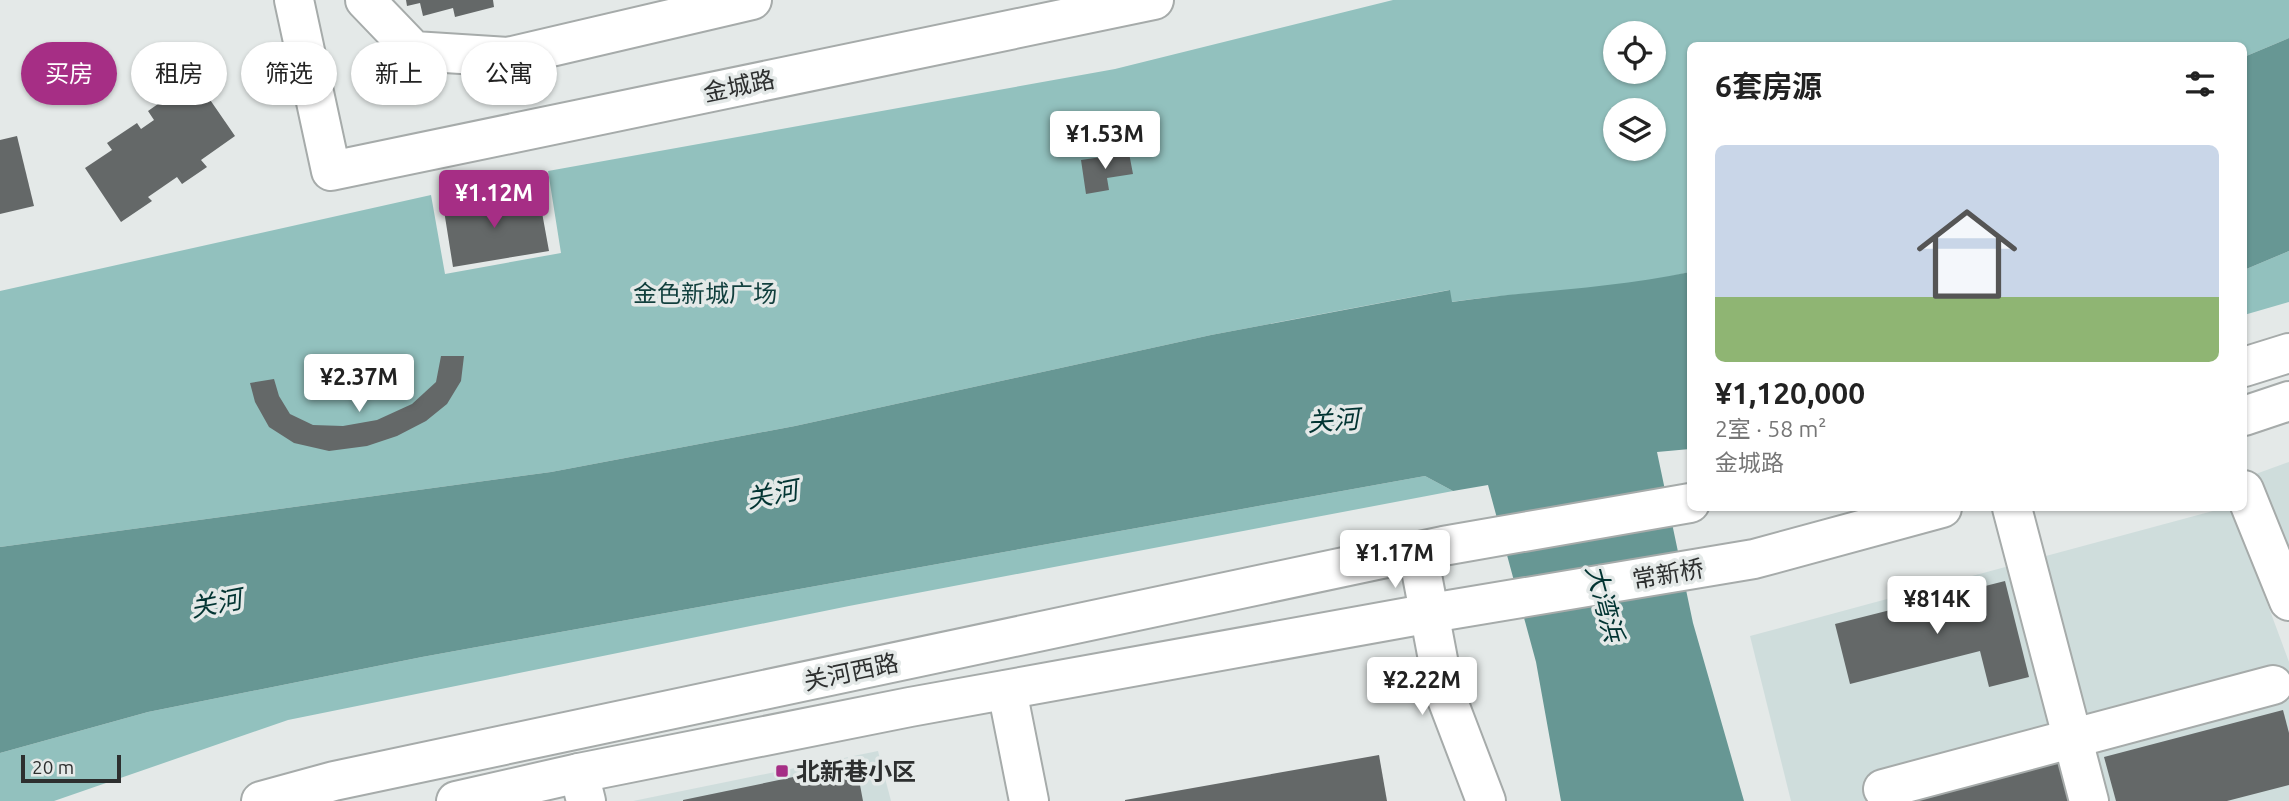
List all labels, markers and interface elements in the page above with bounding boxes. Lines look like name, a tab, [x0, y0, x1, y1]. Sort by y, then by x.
map controls	[1603, 21, 1666, 161]
button: locate	[1603, 21, 1666, 84]
chip: 买房	[21, 42, 117, 105]
chip: 租房	[131, 42, 227, 105]
chip: 筛选	[241, 42, 337, 105]
chip: 新上	[351, 42, 447, 105]
chip: 公寓	[461, 42, 557, 105]
street label: 金城路	[701, 65, 777, 107]
icon: filters	[2181, 65, 2219, 103]
text: 6套房源	[1715, 69, 1822, 103]
button: layers	[1603, 98, 1666, 161]
pin: ¥1.53M	[1048, 111, 1162, 171]
text: ¥1.53M	[1066, 121, 1144, 146]
pin: ¥1.12M	[437, 170, 551, 230]
text: ¥1.12M	[455, 180, 533, 205]
icon: home	[1904, 191, 2030, 317]
park label: 金色新城广场	[633, 280, 777, 307]
pin: ¥2.37M	[302, 354, 416, 414]
text: ¥2.37M	[320, 364, 398, 389]
text: ¥1,120,000	[1715, 376, 1865, 410]
water label: 关河	[1306, 403, 1365, 436]
text: 2室 · 58 m²	[1715, 416, 1826, 441]
text: 金城路	[1715, 450, 1784, 475]
water label: 关河	[744, 474, 805, 513]
pin: ¥1.17M	[1338, 530, 1452, 590]
text: ¥1.17M	[1356, 540, 1434, 565]
street label: 常新桥	[1630, 554, 1706, 594]
water label: 大湾浜	[1581, 562, 1630, 646]
pin: ¥814K	[1888, 576, 1986, 636]
water label: 关河	[188, 583, 249, 622]
text: ¥814K	[1903, 586, 1971, 611]
street label: 关河西路	[801, 649, 901, 695]
pin: ¥2.22M	[1365, 658, 1479, 717]
text: ¥2.22M	[1383, 667, 1461, 692]
scale bar	[21, 752, 121, 784]
text: 20 m	[32, 756, 74, 778]
place label: 北新巷小区	[796, 758, 916, 785]
marker: 北新巷小区	[774, 763, 790, 779]

